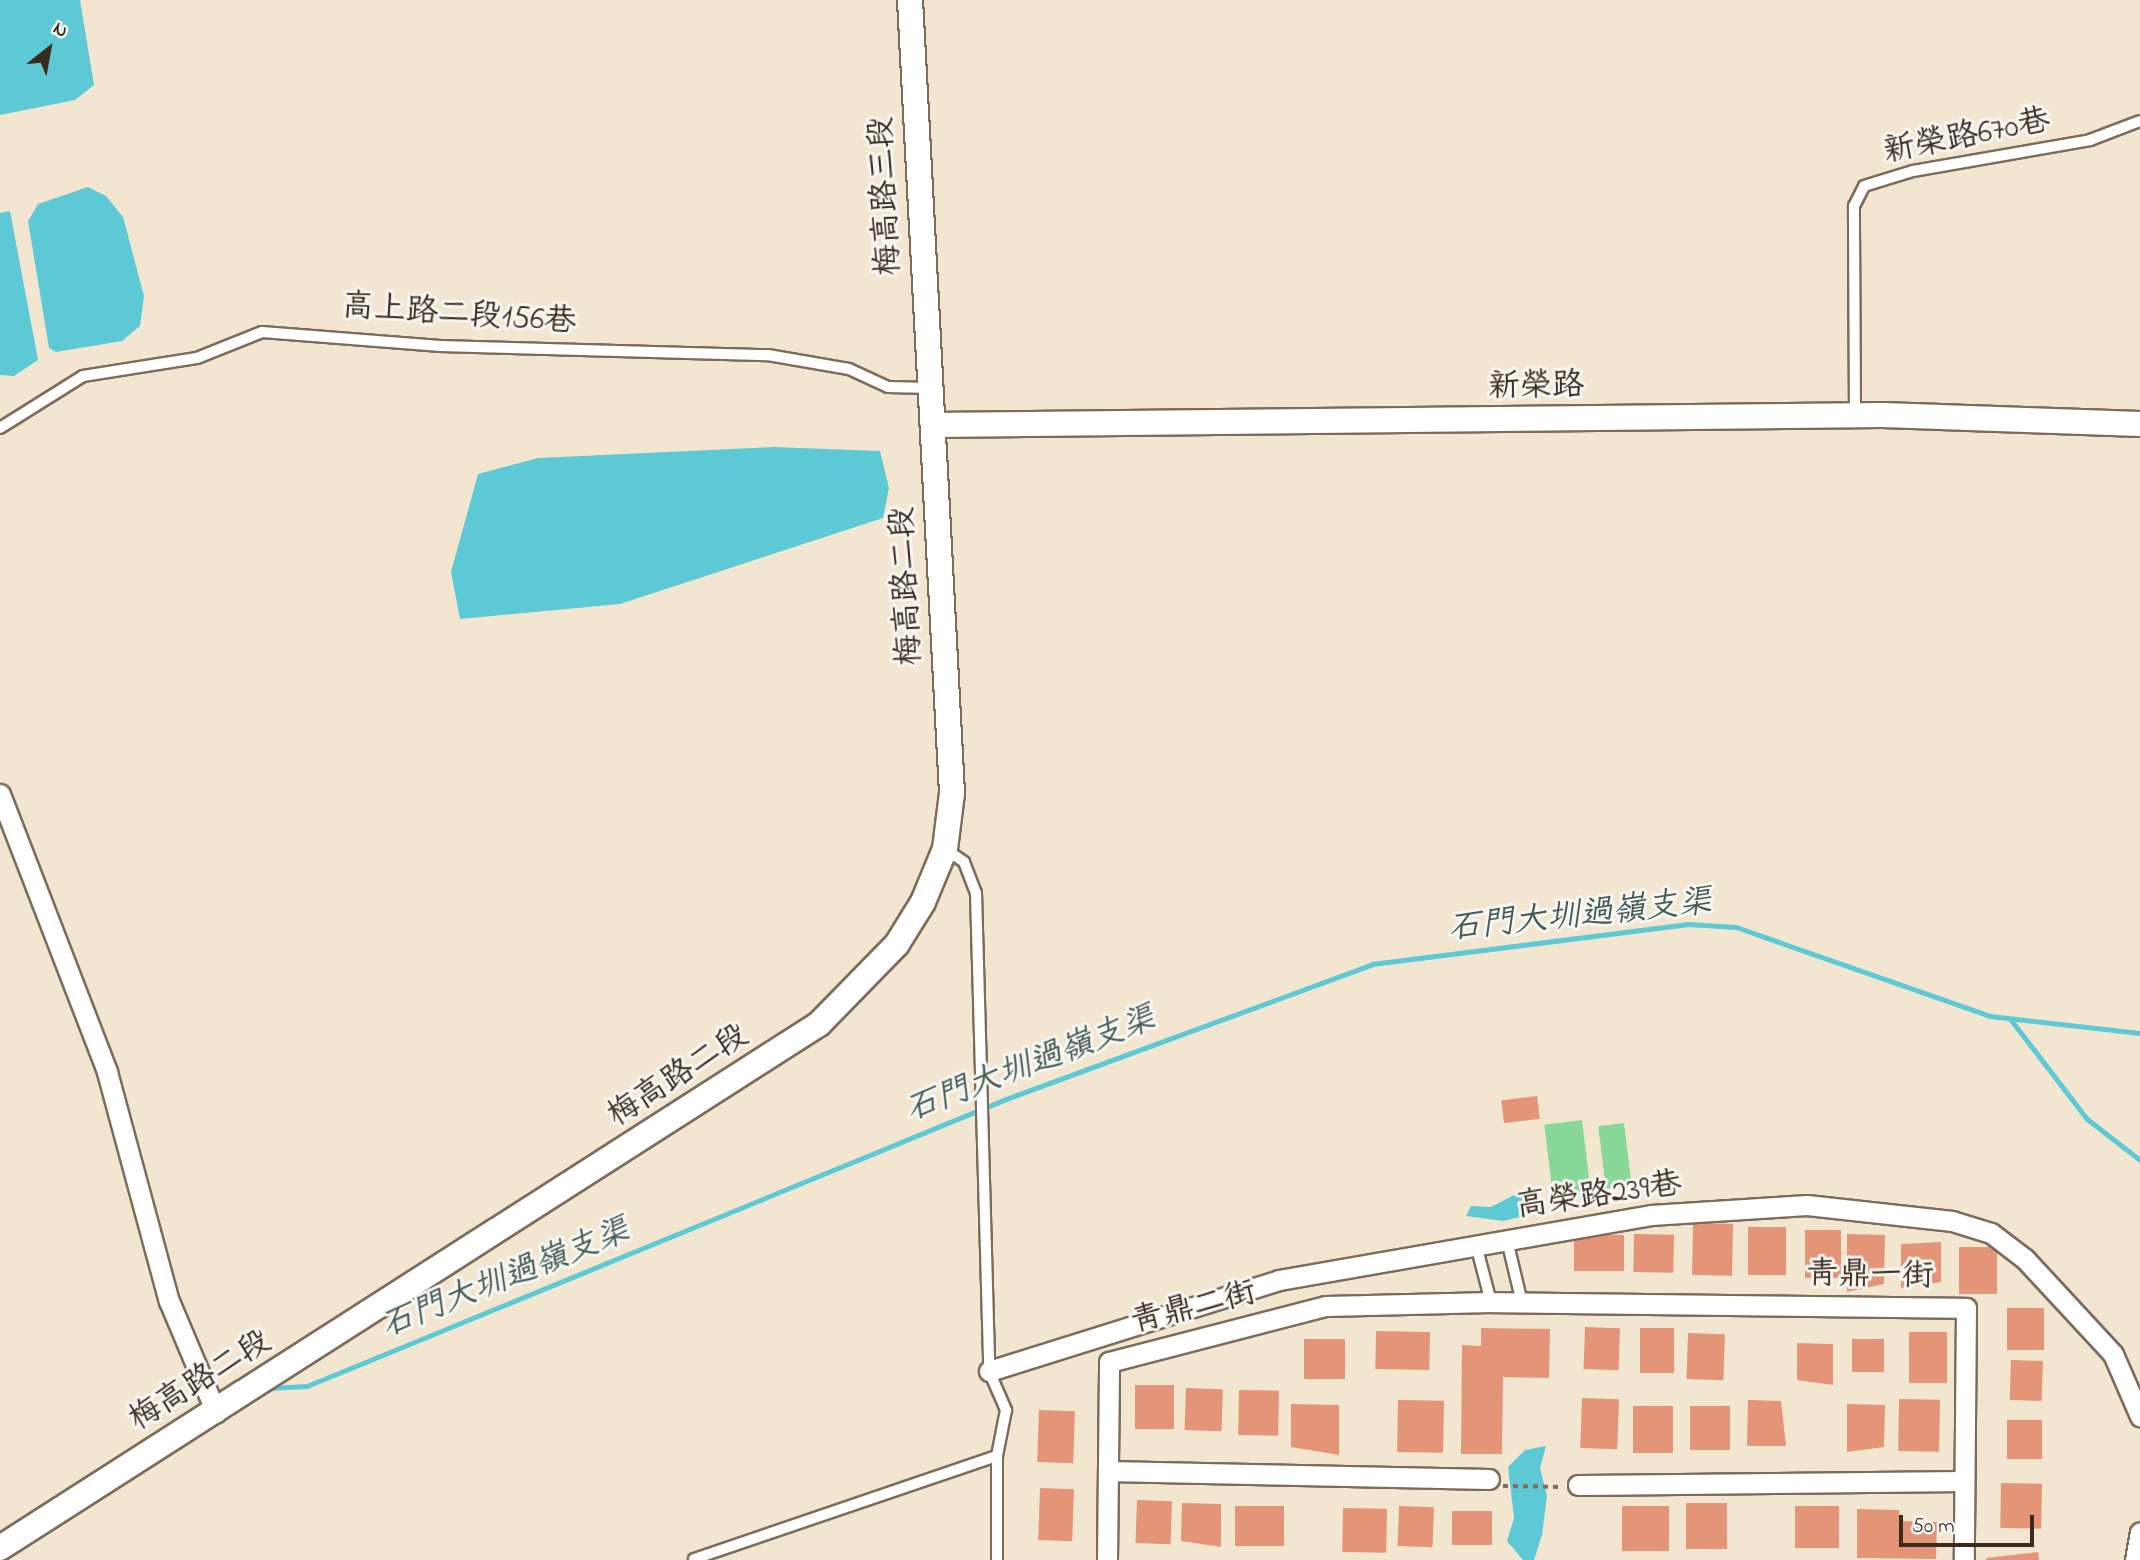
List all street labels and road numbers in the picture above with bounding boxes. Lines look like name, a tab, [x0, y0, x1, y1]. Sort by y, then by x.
street label: 新榮路670巷	[1880, 103, 2054, 173]
street label: 梅高路三段	[864, 115, 910, 277]
street label: 高上路二段156巷	[341, 289, 577, 343]
street label: 新榮路	[1488, 368, 1584, 408]
street label: 梅高路二段	[885, 505, 931, 667]
street label: 梅高路二段	[601, 1017, 757, 1137]
street label: 高榮路239巷	[1514, 1166, 1684, 1228]
street label: 青鼎一街	[1806, 1257, 1934, 1297]
street label: 青鼎二街	[1127, 1275, 1261, 1343]
street label: 梅高路二段	[123, 1323, 279, 1441]

